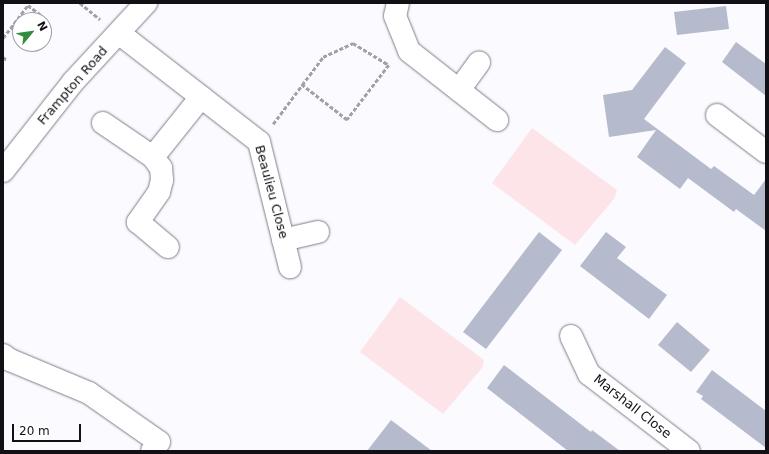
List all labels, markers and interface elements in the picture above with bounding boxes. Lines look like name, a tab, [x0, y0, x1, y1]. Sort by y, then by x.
north arrow	[12, 12, 52, 52]
text: N	[34, 19, 50, 34]
street label: Frampton Road	[35, 44, 111, 128]
street label: Beaulieu Close	[251, 144, 291, 240]
street label: Marshall Close	[590, 372, 674, 442]
scale bar	[14, 416, 83, 442]
text: 20 m	[19, 424, 50, 438]

